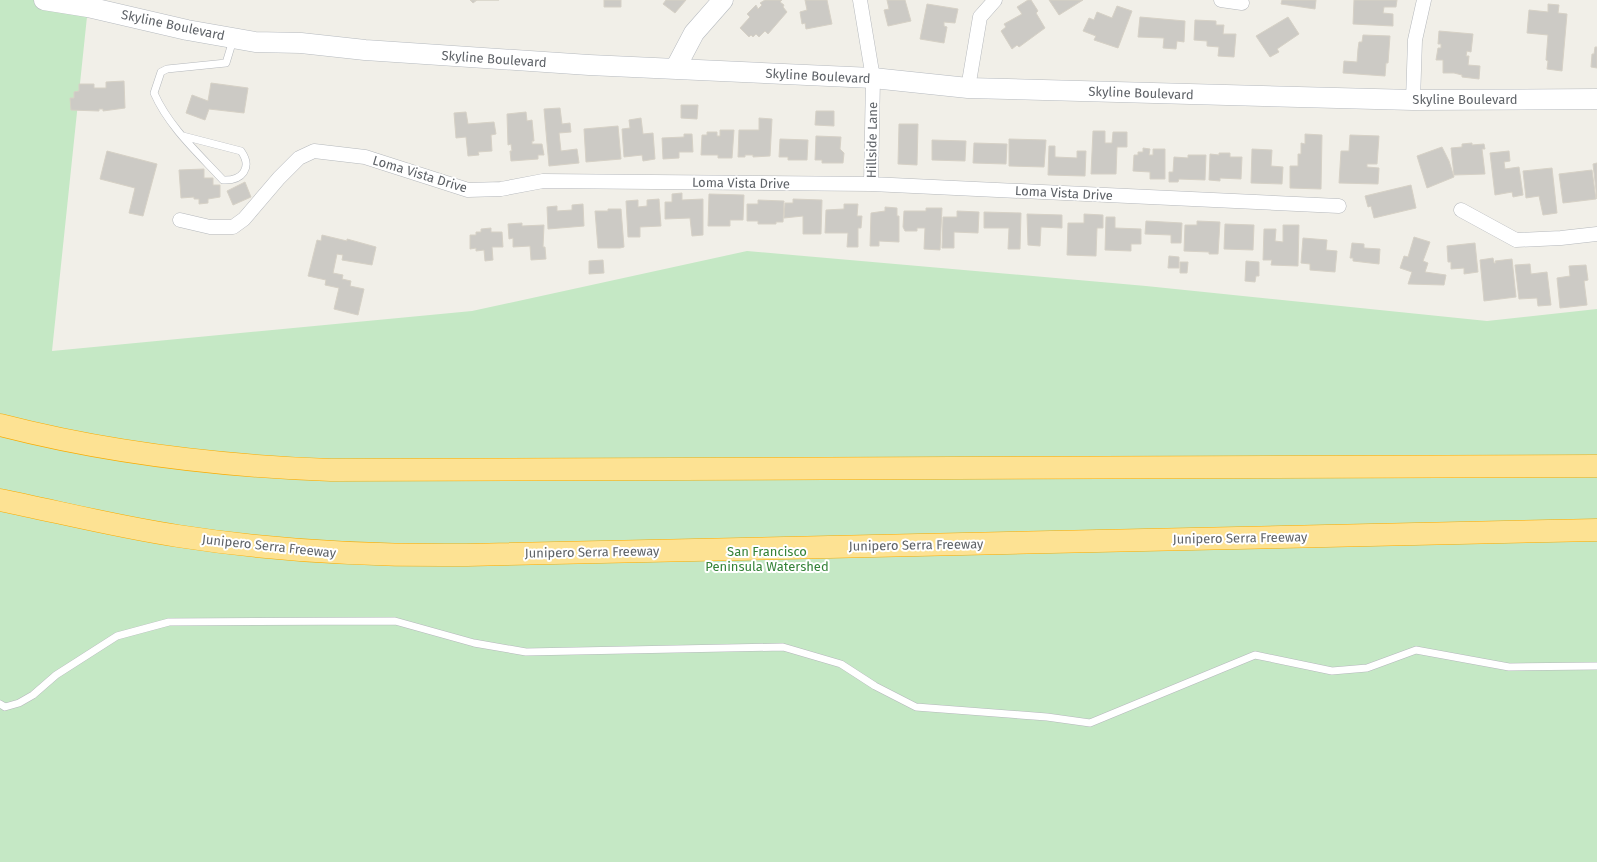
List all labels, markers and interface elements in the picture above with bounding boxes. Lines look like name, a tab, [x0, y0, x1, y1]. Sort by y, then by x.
street label: Skyline Boulevard	[120, 7, 226, 43]
street label: Skyline Boulevard	[441, 48, 547, 70]
street label: Skyline Boulevard	[765, 66, 871, 86]
street label: Skyline Boulevard	[1088, 84, 1194, 102]
street label: Skyline Boulevard	[1412, 92, 1518, 107]
street label: Hillside Lane	[864, 102, 880, 178]
street label: Loma Vista Drive	[371, 153, 469, 195]
street label: Loma Vista Drive	[692, 175, 790, 191]
street label: Loma Vista Drive	[1015, 183, 1113, 203]
street label: Junipero Serra Freeway	[1173, 529, 1308, 547]
street label: Junipero Serra Freeway	[201, 531, 337, 561]
street label: Junipero Serra Freeway	[849, 536, 984, 554]
street label: Junipero Serra Freeway	[525, 543, 660, 561]
park label: San Francisco Peninsula Watershed	[705, 544, 829, 574]

